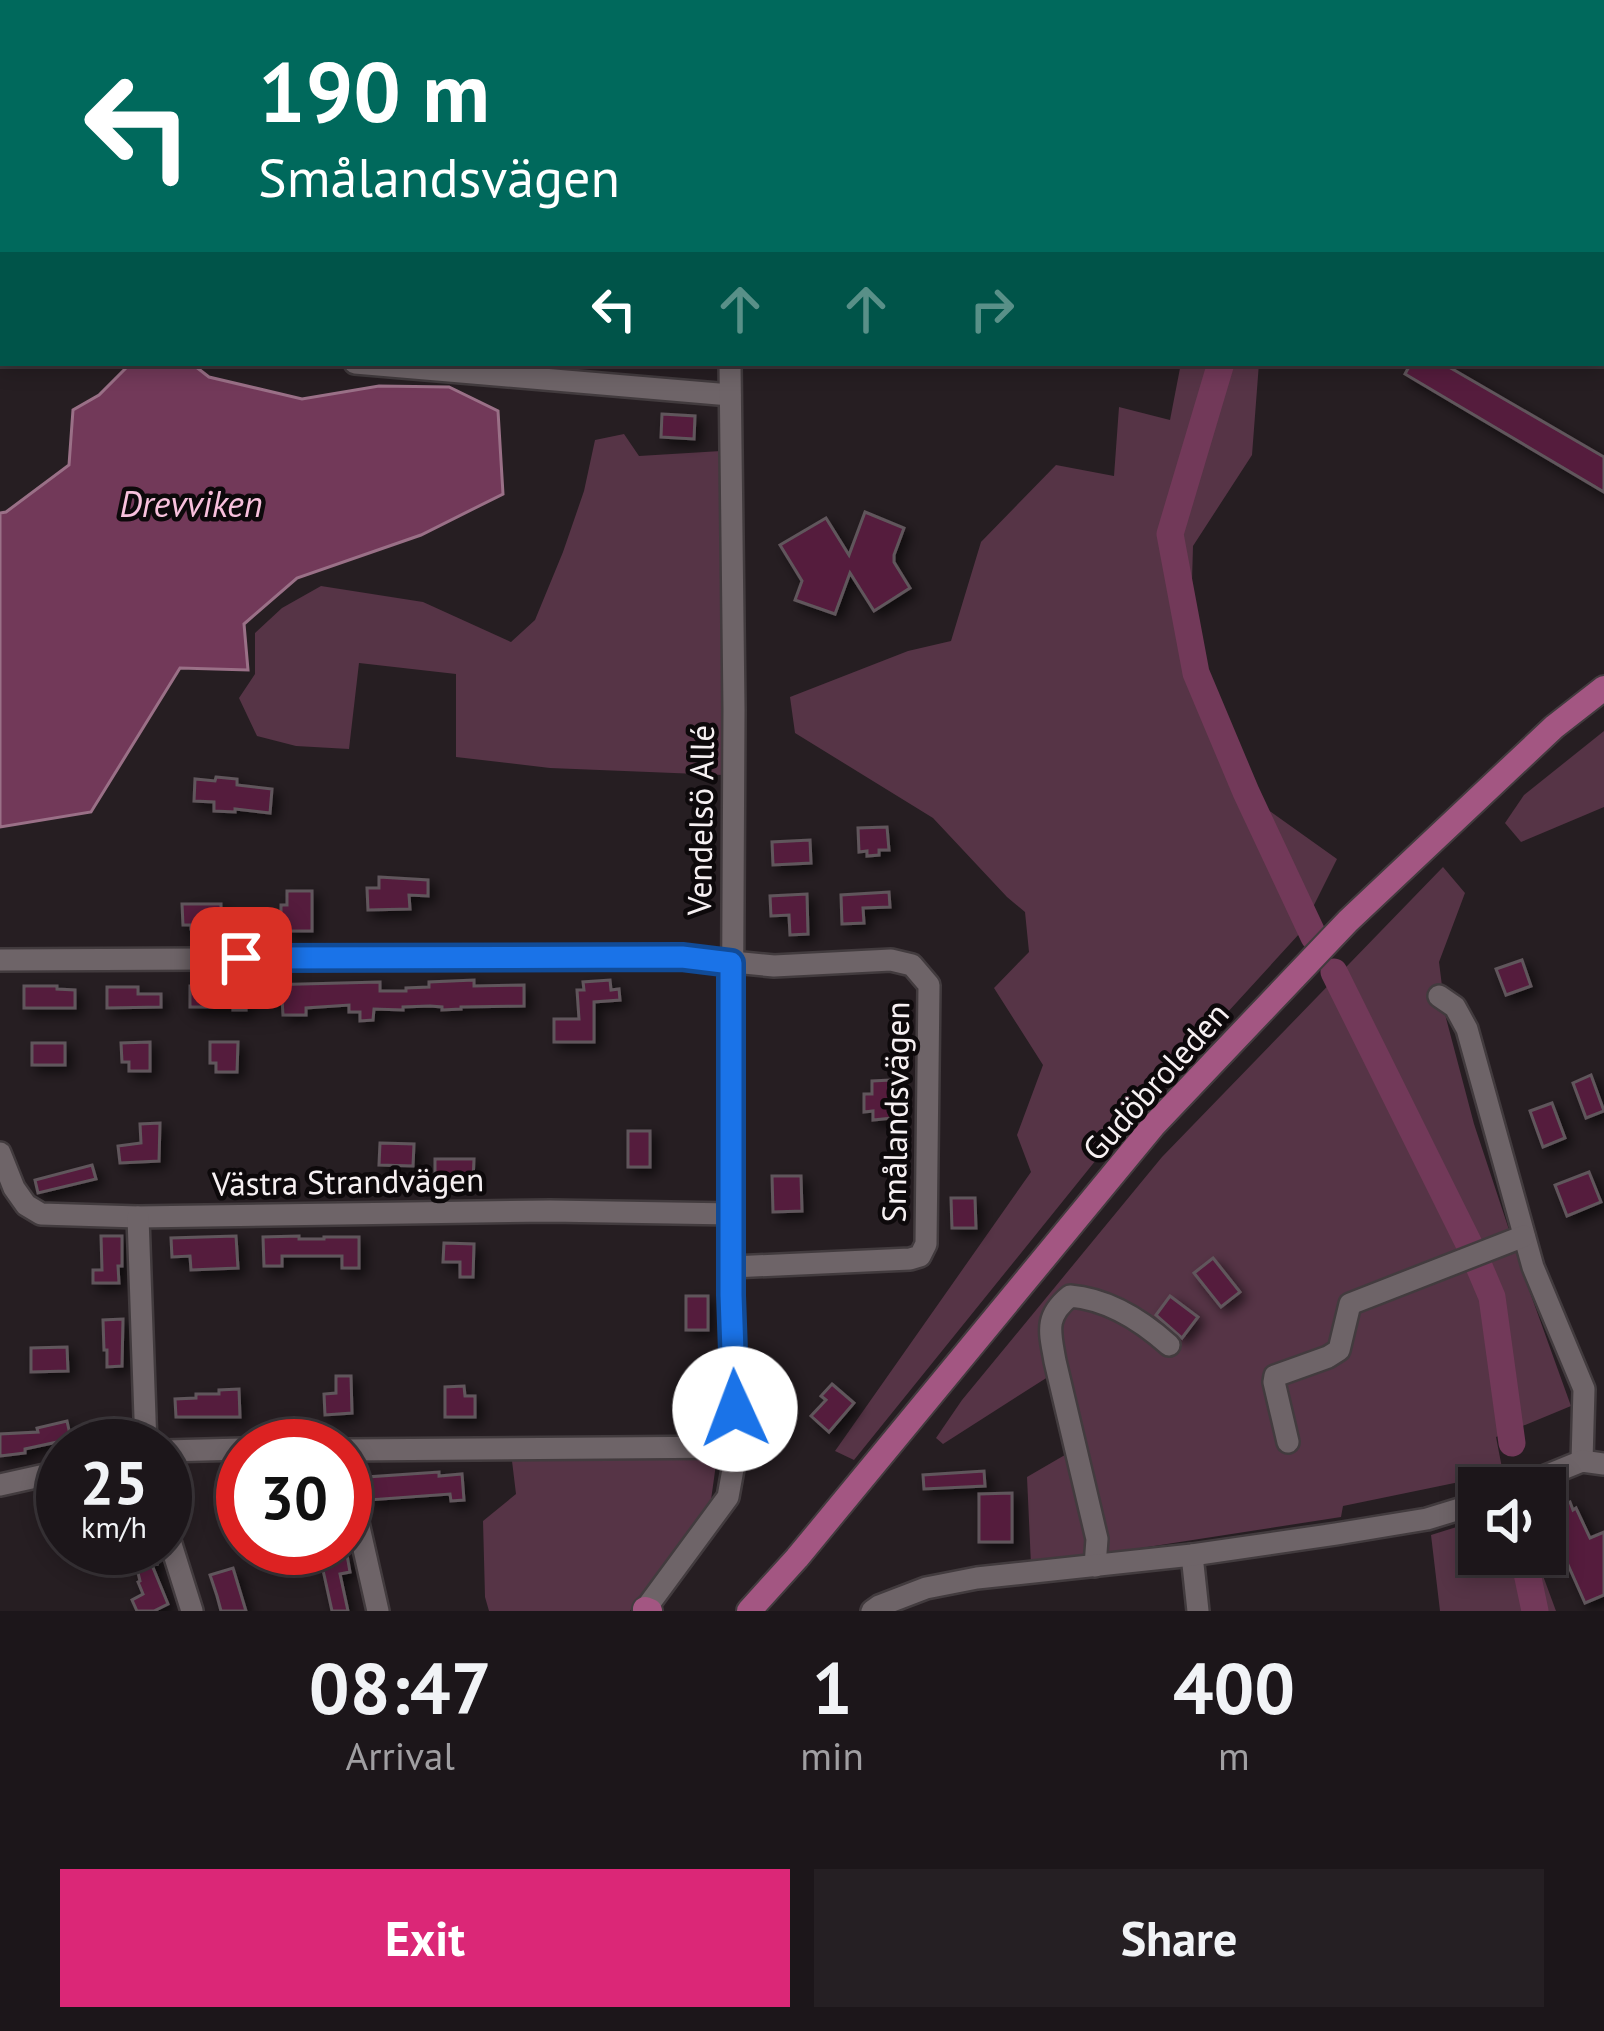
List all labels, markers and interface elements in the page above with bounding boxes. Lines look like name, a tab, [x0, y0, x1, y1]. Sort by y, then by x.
text: 190 m	[258, 36, 490, 145]
icon: left	[60, 48, 216, 204]
text: Smålandsvägen	[258, 142, 620, 212]
icon: left	[581, 276, 647, 342]
icon: ahead	[707, 276, 773, 342]
icon: ahead	[833, 276, 899, 342]
icon: right	[959, 276, 1025, 342]
water label: Drevviken	[119, 480, 263, 527]
street label: Vendelsö Allé	[677, 724, 723, 917]
pin	[190, 907, 292, 1009]
icon: arrive	[208, 925, 274, 991]
street label: Gudöbroleden	[1072, 993, 1238, 1169]
street label: Smålandsvägen	[872, 1001, 918, 1223]
street label: Västra Strandvägen	[211, 1157, 484, 1205]
position arrow	[672, 1346, 798, 1472]
speed limit sign: 30	[216, 1419, 372, 1575]
text: 25	[80, 1443, 148, 1521]
map controls	[1458, 1467, 1566, 1575]
button: sound	[1458, 1467, 1566, 1575]
text: km/h	[81, 1507, 147, 1546]
text: 08:47	[309, 1641, 492, 1734]
text: 1	[812, 1641, 853, 1734]
text: 400	[1173, 1641, 1295, 1734]
text: Arrival	[346, 1730, 455, 1781]
text: min	[800, 1730, 864, 1781]
text: m	[1218, 1730, 1250, 1781]
button: Exit	[60, 1869, 790, 2007]
button: Share	[814, 1869, 1544, 2007]

